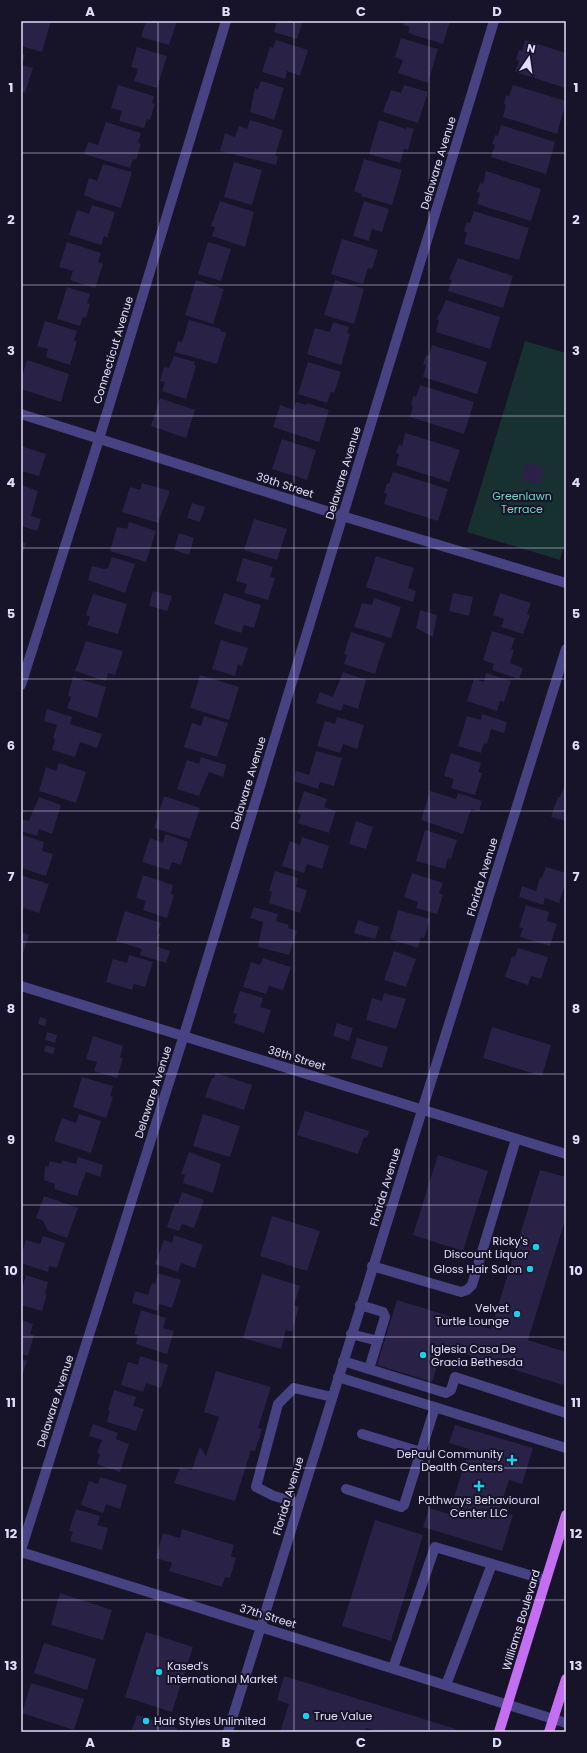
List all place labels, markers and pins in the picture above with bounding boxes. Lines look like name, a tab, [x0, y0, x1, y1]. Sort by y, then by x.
place label: Ricky's Discount Liquor	[444, 1233, 528, 1262]
marker: Ricky's Discount Liquor	[531, 1242, 541, 1252]
place label: Gloss Hair Salon	[434, 1261, 522, 1277]
marker: Gloss Hair Salon	[525, 1264, 535, 1274]
place label: Velvet Turtle Lounge	[435, 1300, 509, 1329]
marker: Velvet Turtle Lounge	[512, 1309, 522, 1319]
place label: Iglesia Casa De Gracia Bethesda	[431, 1341, 523, 1370]
marker: Iglesia Casa De Gracia Bethesda	[418, 1350, 428, 1360]
place label: DePaul Community Dealth Centers	[397, 1446, 504, 1475]
marker: DePaul Community Dealth Centers	[506, 1454, 518, 1466]
marker: Pathways Behavioural Center LLC	[473, 1480, 485, 1492]
place label: Pathways Behavioural Center LLC	[418, 1492, 540, 1521]
place label: Kased's International Market	[167, 1658, 278, 1687]
marker: Kased's International Market	[154, 1667, 164, 1677]
place label: True Value	[314, 1708, 372, 1724]
marker: True Value	[301, 1711, 311, 1721]
place label: Hair Styles Unlimited	[154, 1713, 266, 1729]
marker: Hair Styles Unlimited	[141, 1716, 151, 1726]

